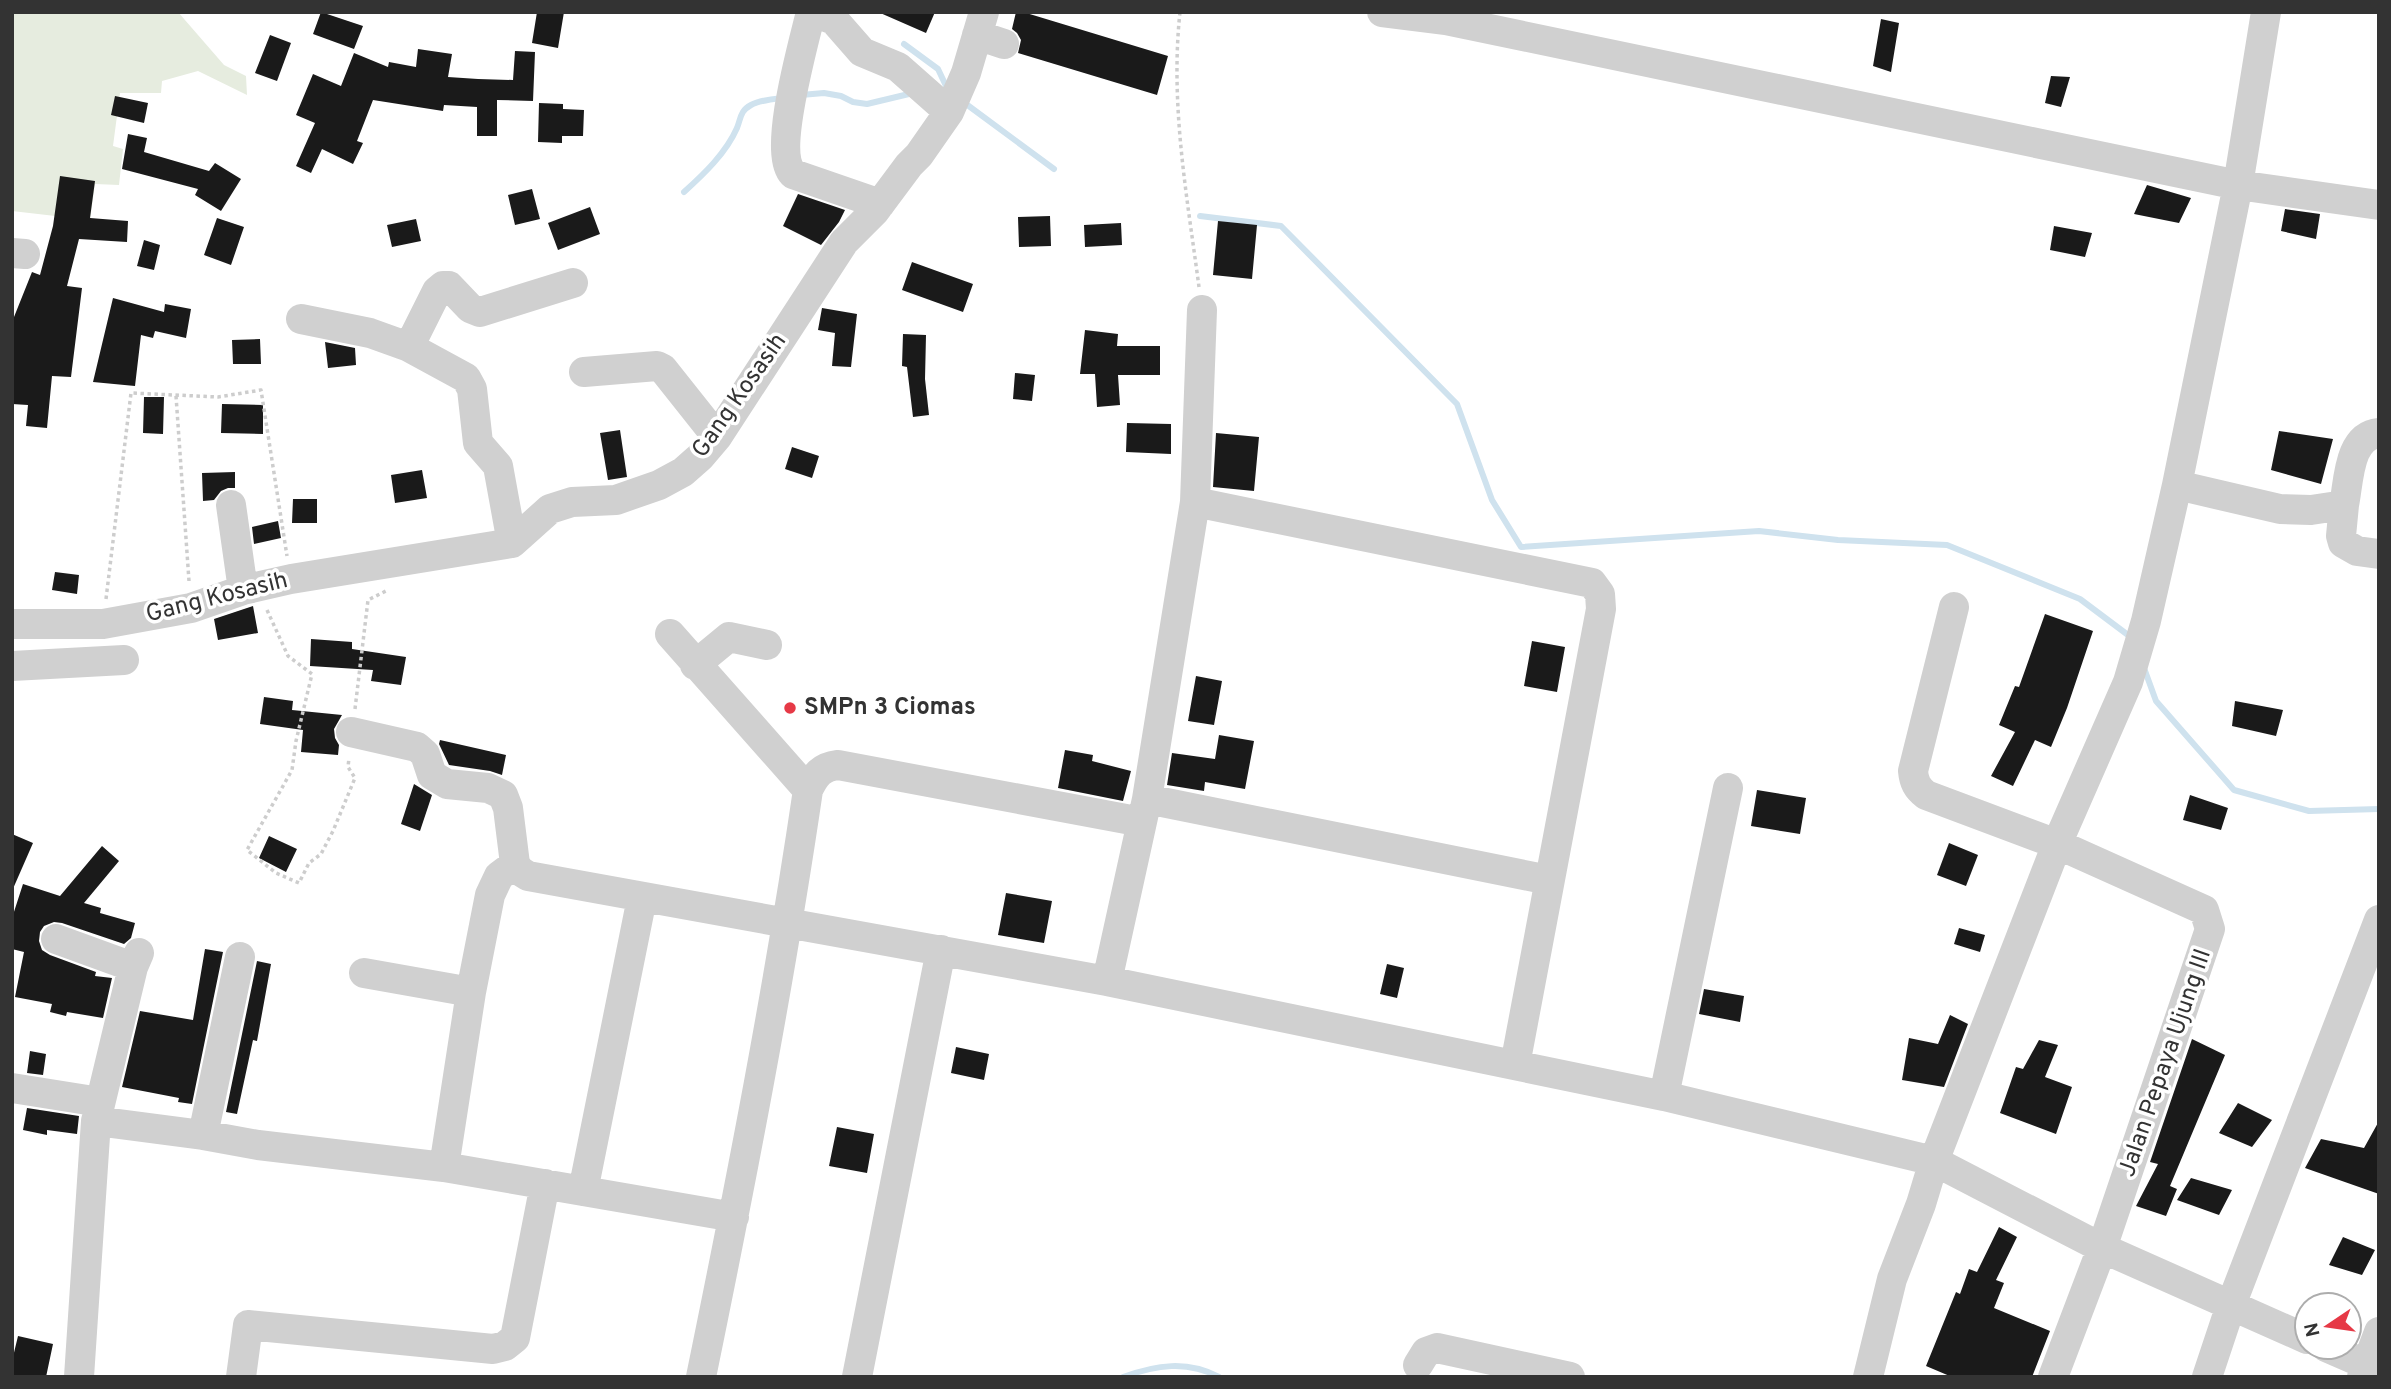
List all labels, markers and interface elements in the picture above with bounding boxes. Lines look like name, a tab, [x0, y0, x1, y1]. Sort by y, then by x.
street label: Gang Kosasih	[686, 328, 794, 464]
street label: Gang Kosasih	[143, 566, 291, 630]
place label: SMPn 3 Ciomas	[804, 693, 976, 723]
marker: SMPn 3 Ciomas	[782, 700, 798, 716]
street label: Jalan Pepaya Ujung III	[2113, 945, 2219, 1181]
north arrow	[2293, 1291, 2363, 1361]
text: N	[2300, 1320, 2327, 1339]

